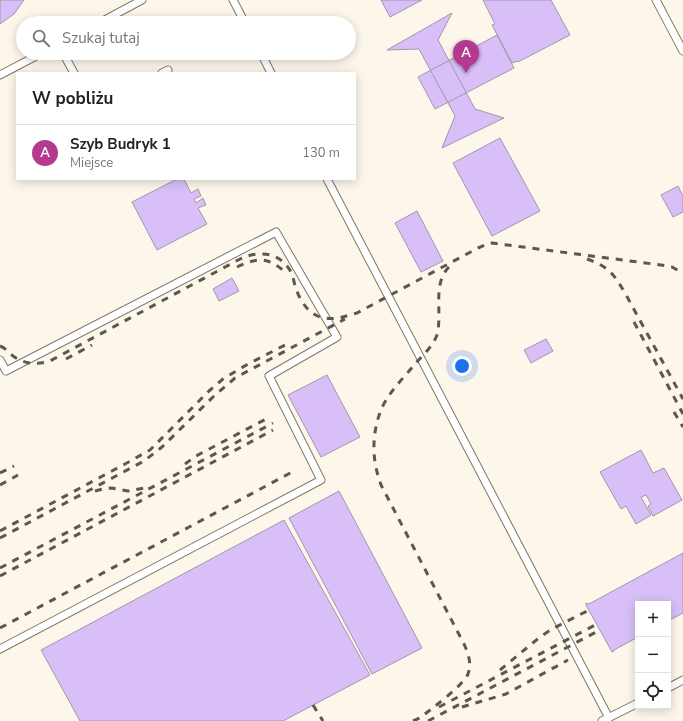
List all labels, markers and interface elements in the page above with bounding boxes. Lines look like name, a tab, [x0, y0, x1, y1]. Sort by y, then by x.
search box	[16, 16, 356, 60]
icon: search	[30, 27, 52, 49]
text: Szukaj tutaj	[62, 28, 140, 48]
pin: A	[453, 40, 479, 73]
text: W pobliżu	[32, 87, 113, 110]
text: Szyb Budryk 1	[70, 134, 171, 154]
text: A	[40, 144, 50, 162]
text: 130 m	[302, 144, 340, 162]
text: Miejsce	[70, 154, 113, 172]
your location	[452, 356, 472, 376]
map controls	[635, 601, 671, 709]
button: +	[635, 601, 671, 637]
button: −	[635, 637, 671, 673]
button: locate	[635, 673, 671, 709]

